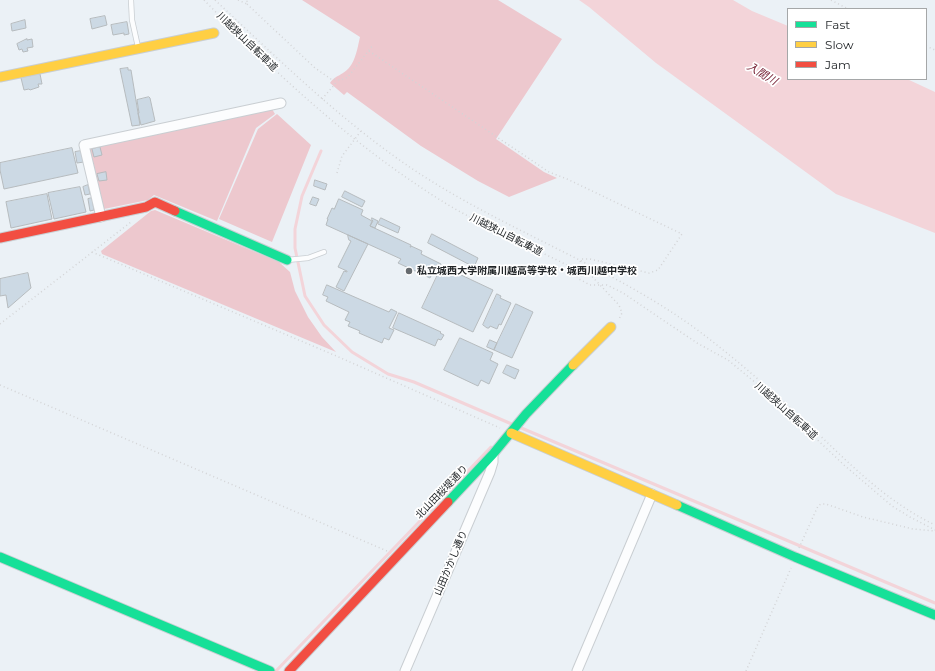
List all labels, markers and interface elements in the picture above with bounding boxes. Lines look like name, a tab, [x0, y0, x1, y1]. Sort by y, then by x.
legend	[787, 8, 927, 80]
street label: 川越狭山自転車道	[214, 10, 280, 74]
text: Fast	[825, 17, 850, 32]
text: Slow	[825, 37, 854, 52]
text: Jam	[825, 57, 851, 72]
water label: 入間川	[744, 60, 780, 88]
street label: 川越狭山自転車道	[468, 211, 544, 259]
place label: 私立城西大学附属川越高等学校・城西川越中学校	[417, 265, 637, 277]
marker: 私立城西大学附属川越高等学校・城西川越中学校	[404, 266, 414, 276]
street label: 川越狭山自転車道	[752, 380, 820, 442]
street label: 北山田桜堤通り	[413, 463, 471, 521]
street label: 山田かかし通り	[432, 528, 470, 598]

